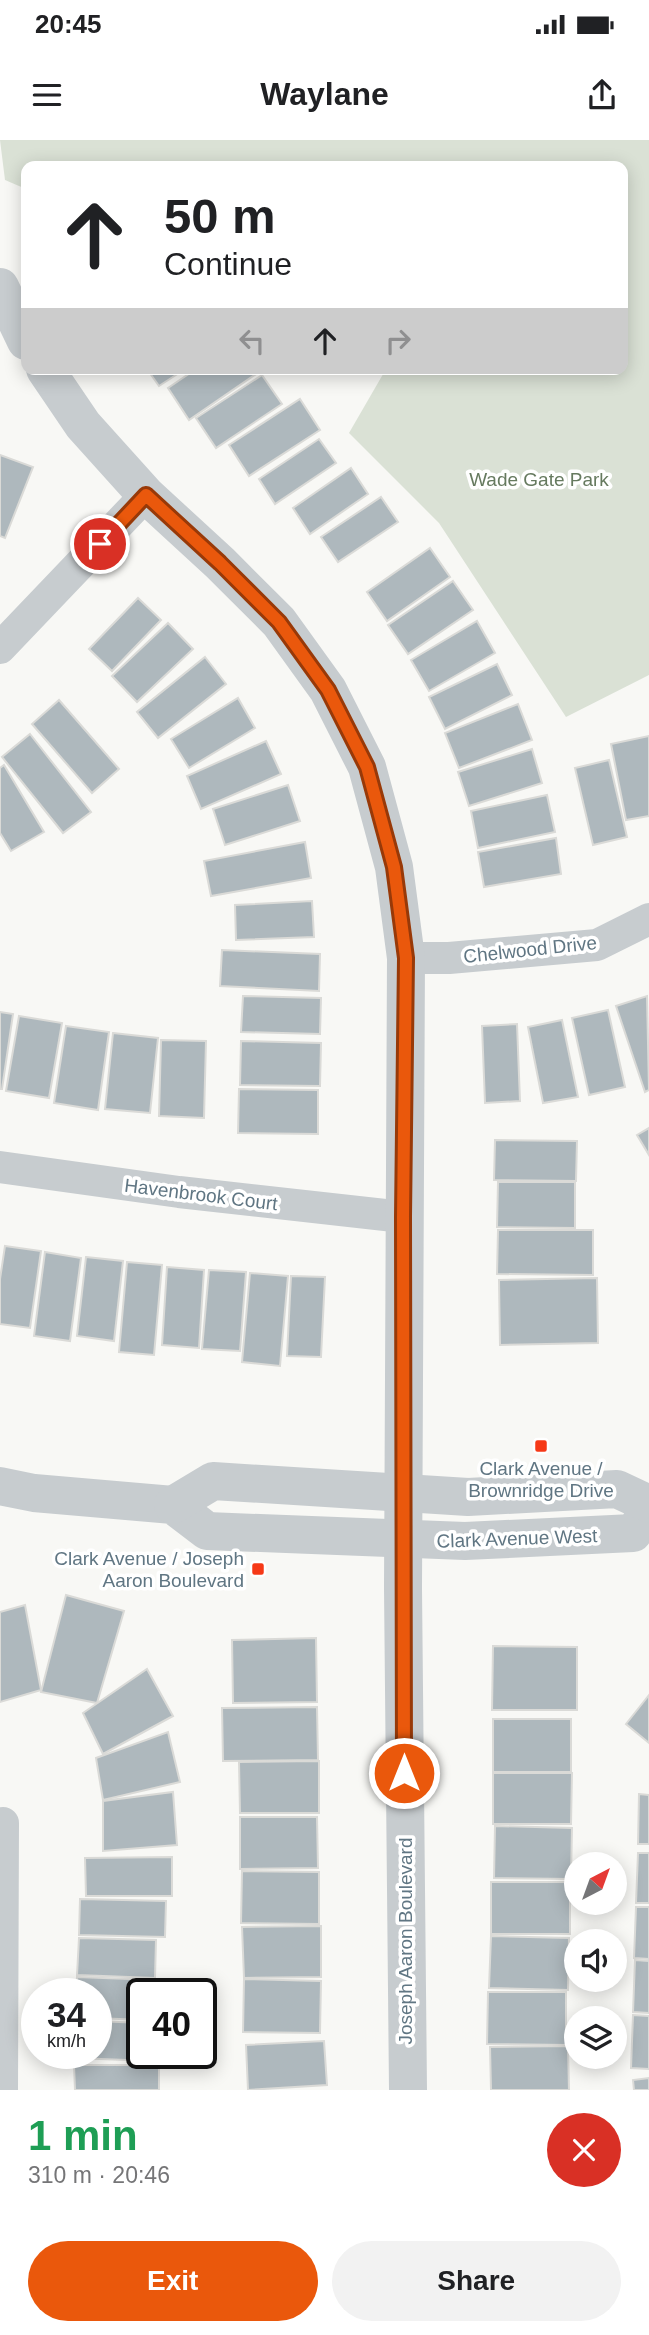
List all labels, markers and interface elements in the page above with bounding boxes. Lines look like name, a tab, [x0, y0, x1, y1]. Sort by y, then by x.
text: 20:45	[35, 9, 102, 39]
icon: menu	[28, 76, 66, 114]
text: Waylane	[260, 76, 389, 112]
icon: share	[583, 76, 621, 114]
icon: ahead	[49, 189, 140, 280]
text: 50 m	[164, 189, 276, 243]
text: Continue	[164, 246, 292, 282]
icon: left	[233, 322, 271, 360]
icon: ahead	[306, 322, 344, 360]
icon: right	[379, 322, 417, 360]
park label: Wade Gate Park	[469, 469, 609, 490]
pin	[70, 514, 130, 574]
icon: arrive	[81, 525, 119, 563]
street label: Chelwood Drive	[462, 932, 598, 967]
street label: Havenbrook Court	[123, 1175, 279, 1214]
marker: Clark Avenue / Brownridge Drive	[533, 1438, 549, 1454]
place label: Clark Avenue / Brownridge Drive	[468, 1458, 614, 1501]
street label: Clark Avenue West	[436, 1525, 598, 1552]
place label: Clark Avenue / Joseph Aaron Boulevard	[54, 1548, 244, 1591]
marker: Clark Avenue / Joseph Aaron Boulevard	[250, 1561, 266, 1577]
position arrow	[367, 1736, 441, 1810]
street label: Joseph Aaron Boulevard	[395, 1837, 416, 2045]
north arrow	[564, 1852, 626, 1914]
map controls	[564, 1852, 627, 2069]
button: sound	[564, 1929, 627, 1992]
speed limit sign: 40	[126, 1978, 217, 2069]
text: 34	[47, 1995, 86, 2034]
button: layers	[564, 2006, 627, 2069]
text: km/h	[47, 2031, 86, 2051]
text: 1 min	[28, 2112, 138, 2159]
button: close	[547, 2113, 621, 2187]
text: 310 m · 20:46	[28, 2162, 170, 2188]
button: Exit	[28, 2241, 318, 2321]
button: Share	[332, 2241, 621, 2321]

